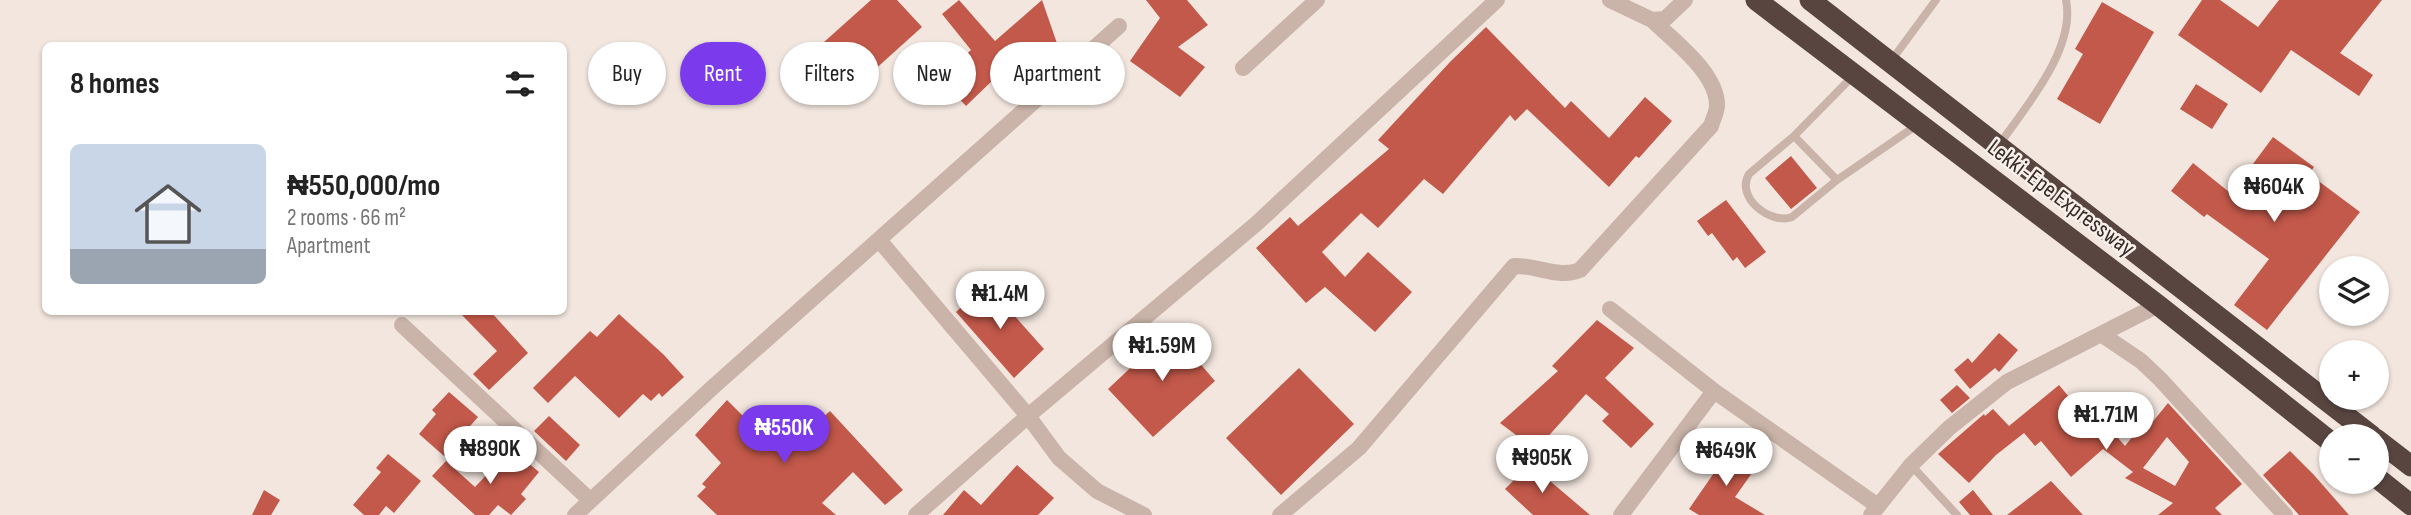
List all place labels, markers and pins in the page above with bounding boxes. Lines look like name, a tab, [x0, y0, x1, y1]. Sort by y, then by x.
pin: ₦604K	[2225, 164, 2323, 224]
pin: ₦1.4M	[951, 272, 1049, 331]
pin: ₦1.59M	[1105, 324, 1219, 383]
pin: ₦1.71M	[2049, 392, 2163, 452]
pin: ₦550K	[735, 406, 833, 465]
pin: ₦890K	[441, 426, 539, 486]
pin: ₦649K	[1677, 428, 1775, 488]
pin: ₦905K	[1493, 435, 1591, 495]

